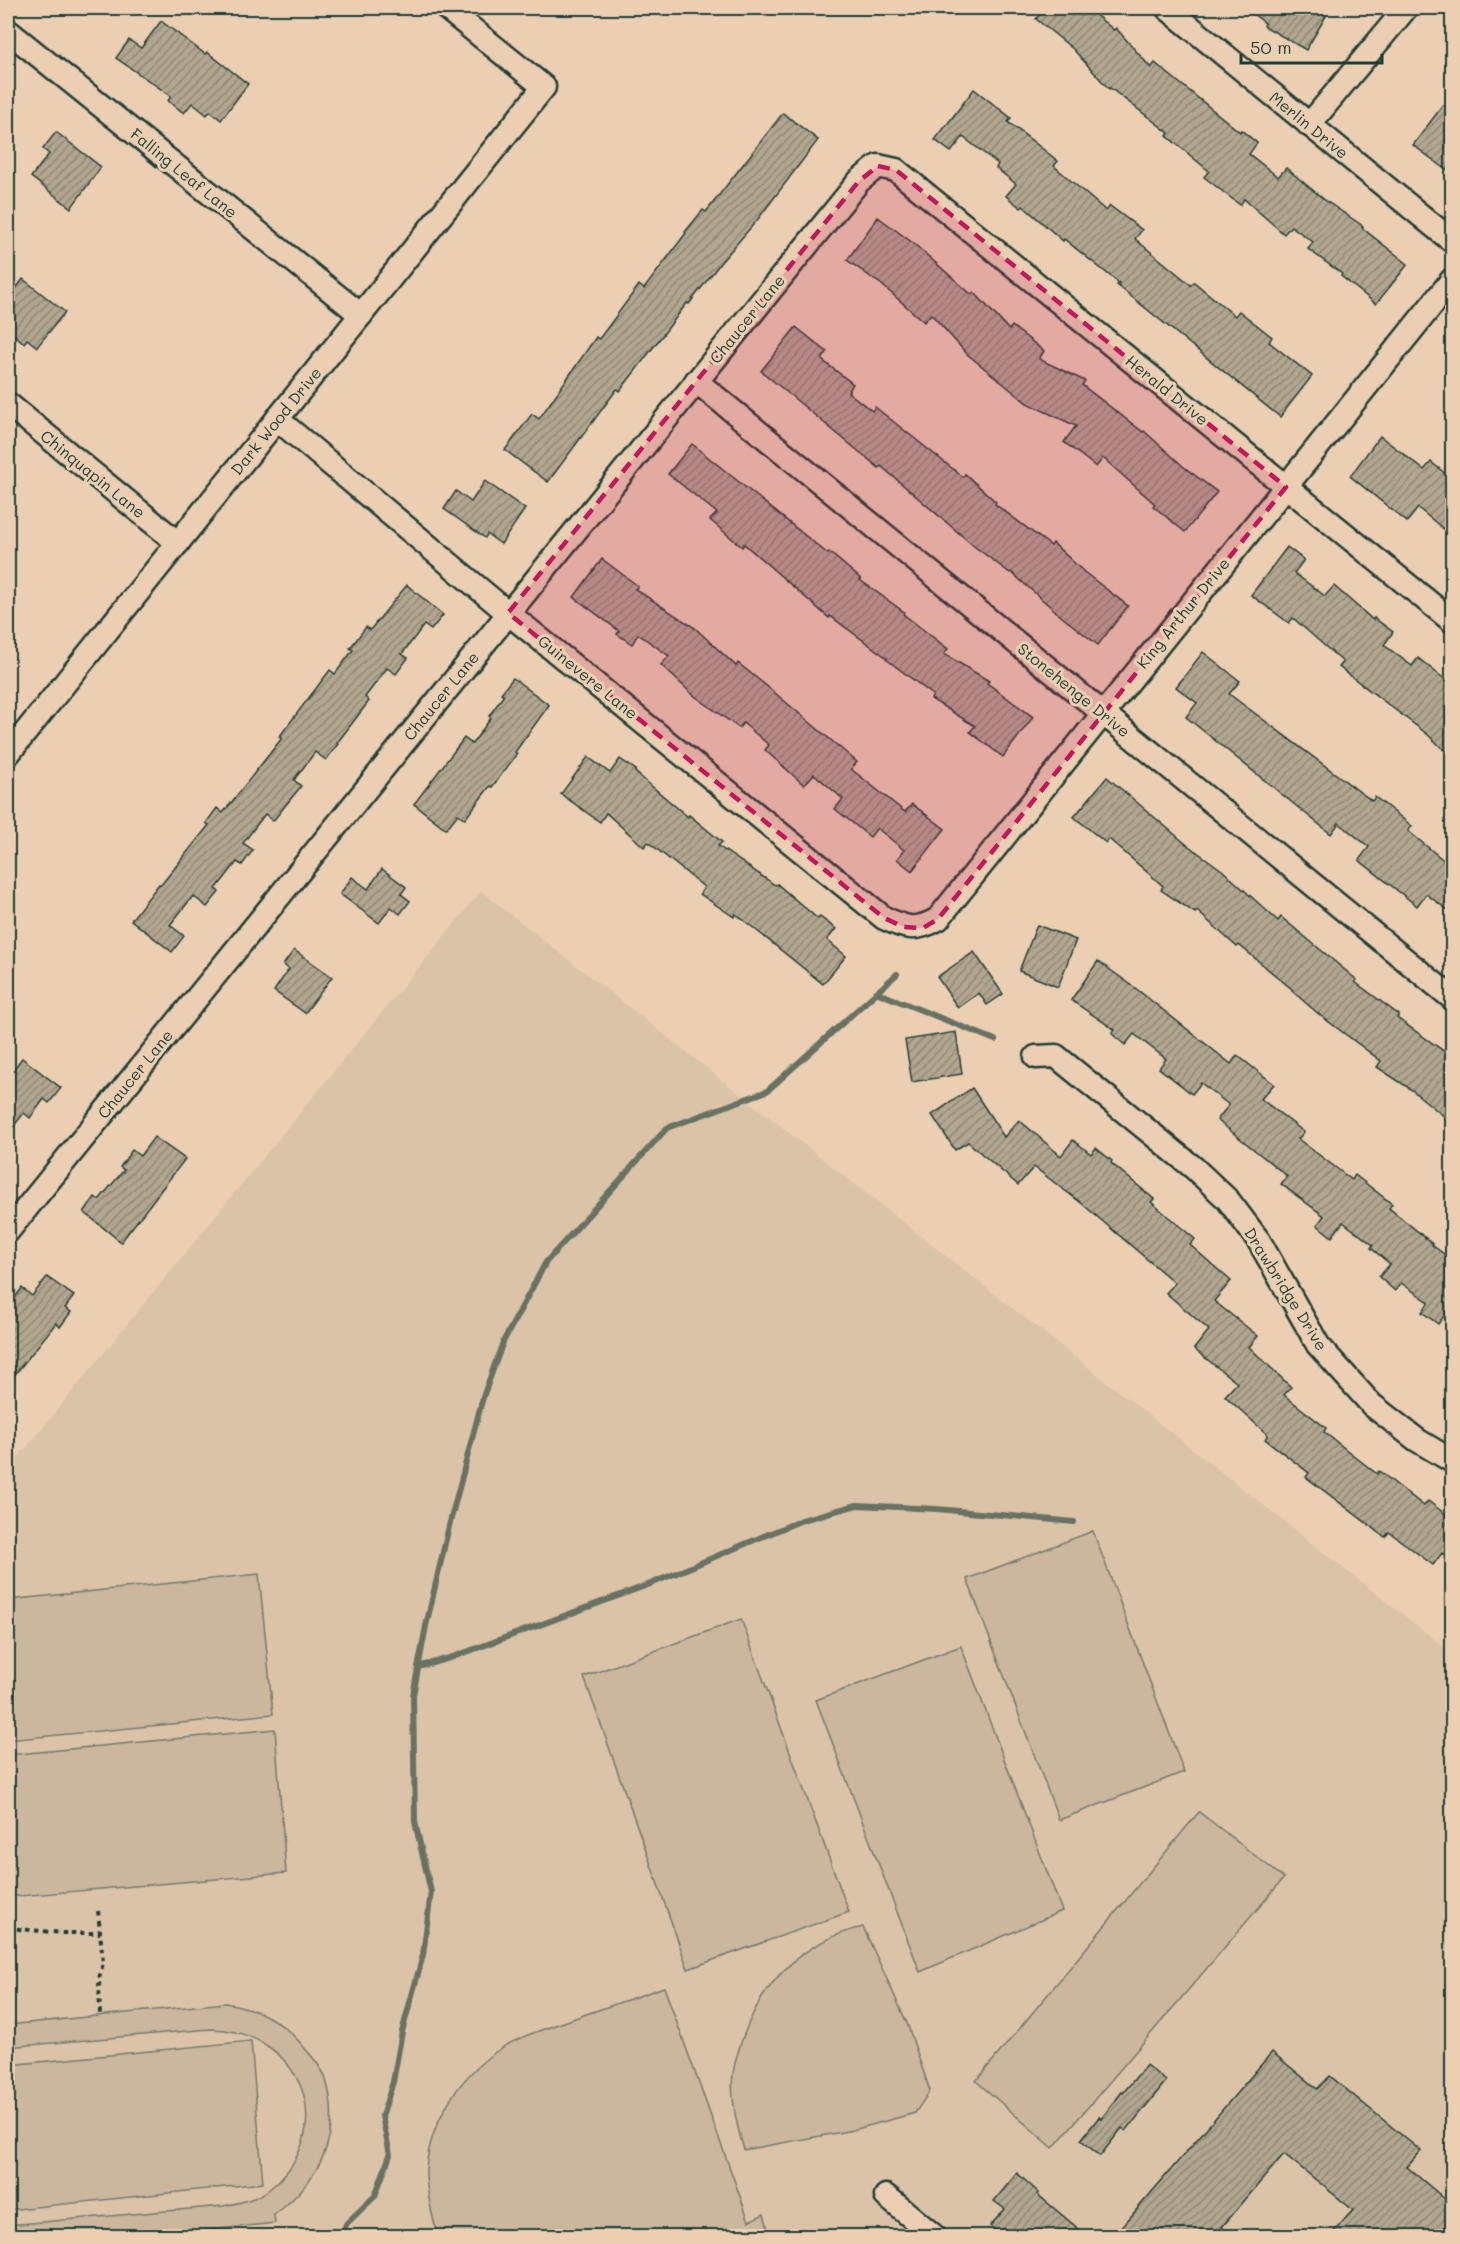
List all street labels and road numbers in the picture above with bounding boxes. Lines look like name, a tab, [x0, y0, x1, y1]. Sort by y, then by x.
street label: Merlin Drive	[1265, 86, 1353, 163]
street label: Falling Leaf Lane	[126, 123, 242, 222]
street label: Chaucer Lane	[704, 270, 789, 368]
street label: Herald Drive	[1122, 350, 1213, 430]
street label: Dark Wood Drive	[226, 362, 326, 479]
street label: Chinquapin Lane	[37, 425, 150, 522]
street label: King Arthur Drive	[1131, 553, 1234, 673]
street label: Guinevere Lane	[534, 630, 643, 723]
street label: Stonehenge Drive	[1014, 638, 1135, 741]
street label: Chaucer Lane	[398, 647, 483, 745]
street label: Chaucer Lane	[92, 1025, 177, 1123]
street label: Drawbridge Drive	[1240, 1223, 1333, 1354]

